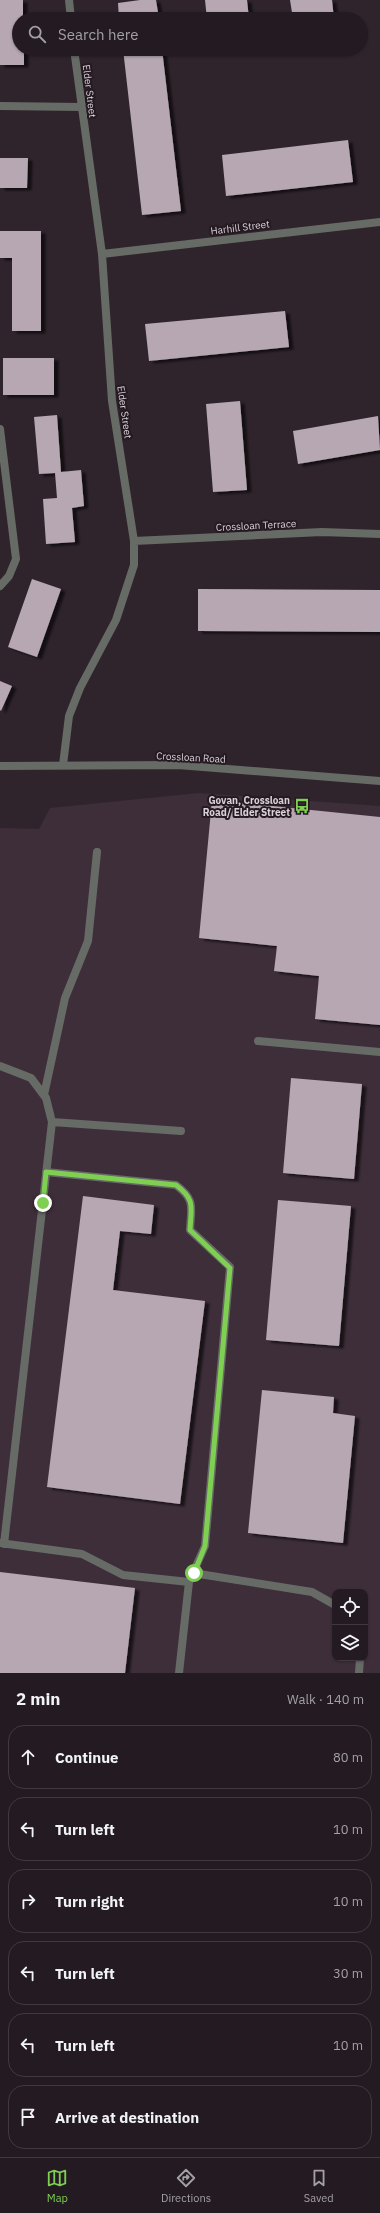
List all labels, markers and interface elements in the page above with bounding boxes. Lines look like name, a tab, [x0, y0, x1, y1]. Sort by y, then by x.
search box	[12, 12, 368, 56]
icon: search	[26, 23, 48, 45]
text: Search here	[58, 25, 138, 44]
street label: Elder Street	[80, 64, 99, 119]
street label: Harhill Street	[210, 217, 271, 238]
street label: Elder Street	[114, 385, 135, 440]
street label: Crossloan Terrace	[215, 517, 297, 534]
street label: Crossloan Road	[156, 749, 226, 766]
place label: Govan, Crossloan Road/ Elder Street	[203, 794, 290, 819]
bus stop icon: Govan, Crossloan Road/ Elder Street	[293, 797, 311, 815]
route end	[34, 1194, 52, 1212]
route start	[185, 1564, 203, 1582]
map controls	[332, 1589, 368, 1661]
button: locate	[332, 1589, 368, 1625]
button: layers	[332, 1625, 368, 1661]
text: 2 min	[16, 1688, 60, 1710]
text: Walk · 140 m	[287, 1691, 364, 1708]
icon: ahead	[17, 1746, 39, 1768]
text: Continue	[55, 1748, 119, 1767]
text: 80 m	[333, 1749, 363, 1766]
icon: left	[17, 1818, 39, 1840]
text: Turn left	[55, 1820, 115, 1839]
text: 10 m	[333, 1821, 363, 1838]
icon: right	[17, 1890, 39, 1912]
text: Turn right	[55, 1892, 124, 1911]
text: 10 m	[333, 1893, 363, 1910]
icon: left	[17, 1962, 39, 1984]
text: Turn left	[55, 1964, 115, 1983]
text: 30 m	[333, 1965, 363, 1982]
icon: left	[17, 2034, 39, 2056]
text: Turn left	[55, 2036, 115, 2055]
text: 10 m	[333, 2037, 363, 2054]
icon: arrive	[17, 2106, 39, 2128]
text: Arrive at destination	[55, 2108, 199, 2127]
tab: Map	[46, 2167, 68, 2205]
tab: Directions	[161, 2167, 211, 2205]
tab: Saved	[304, 2167, 334, 2205]

